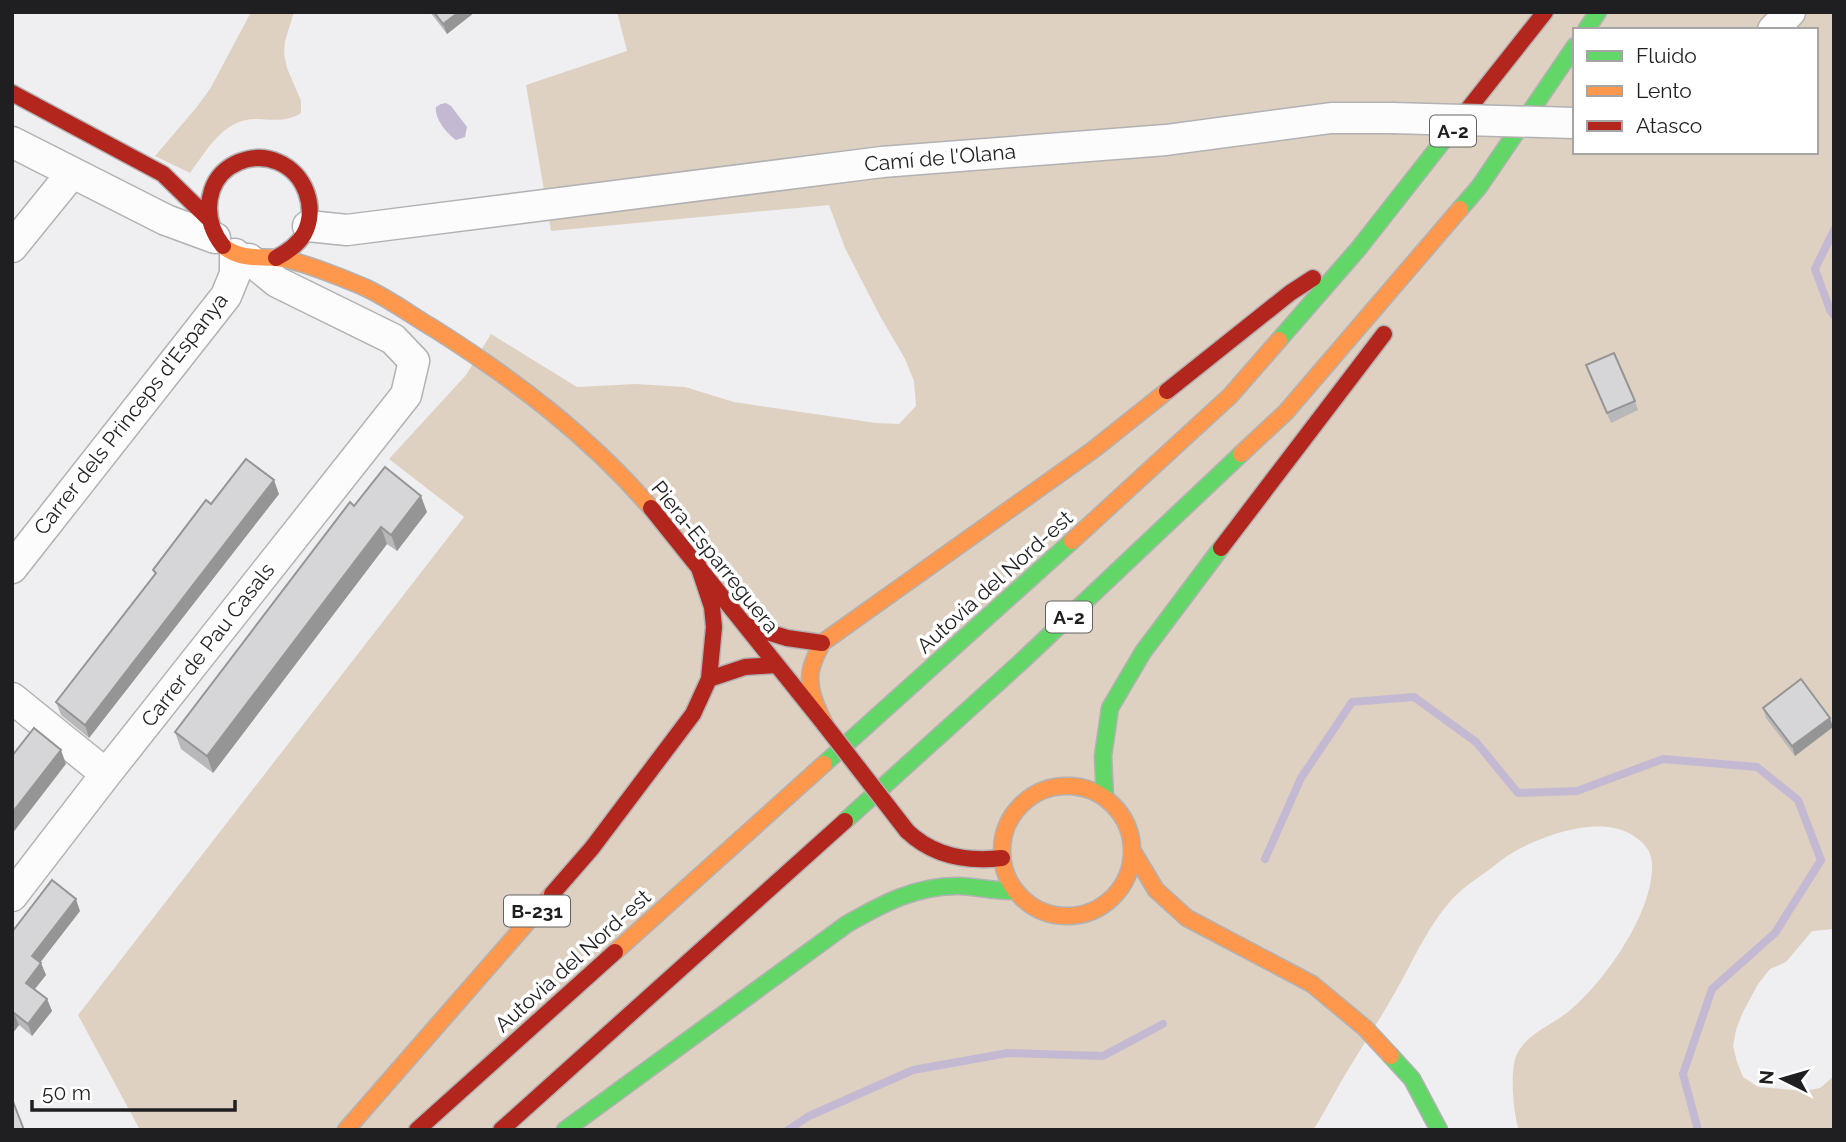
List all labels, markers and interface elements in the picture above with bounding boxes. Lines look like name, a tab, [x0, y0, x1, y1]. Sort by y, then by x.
legend	[1573, 28, 1818, 154]
text: Fluido	[1636, 43, 1697, 68]
text: Lento	[1636, 78, 1692, 103]
text: Atasco	[1636, 113, 1702, 138]
road number: A-2	[1430, 116, 1476, 146]
street label: Camí de l'Olana	[863, 138, 1017, 177]
street label: Carrer dels Princeps d'Espanya	[28, 288, 233, 540]
street label: Piera-Esparreguera	[646, 476, 784, 638]
street label: Autovia del Nord-est	[912, 505, 1078, 658]
street label: Carrer de Pau Casals	[136, 558, 279, 732]
road number: A-2	[1046, 602, 1092, 632]
street label: Autovia del Nord-est	[490, 884, 656, 1037]
road number: B-231	[504, 896, 570, 926]
north arrow	[1748, 1044, 1818, 1114]
scale bar	[32, 1068, 234, 1112]
text: N	[1754, 1069, 1778, 1086]
text: 50 m	[42, 1080, 91, 1105]

